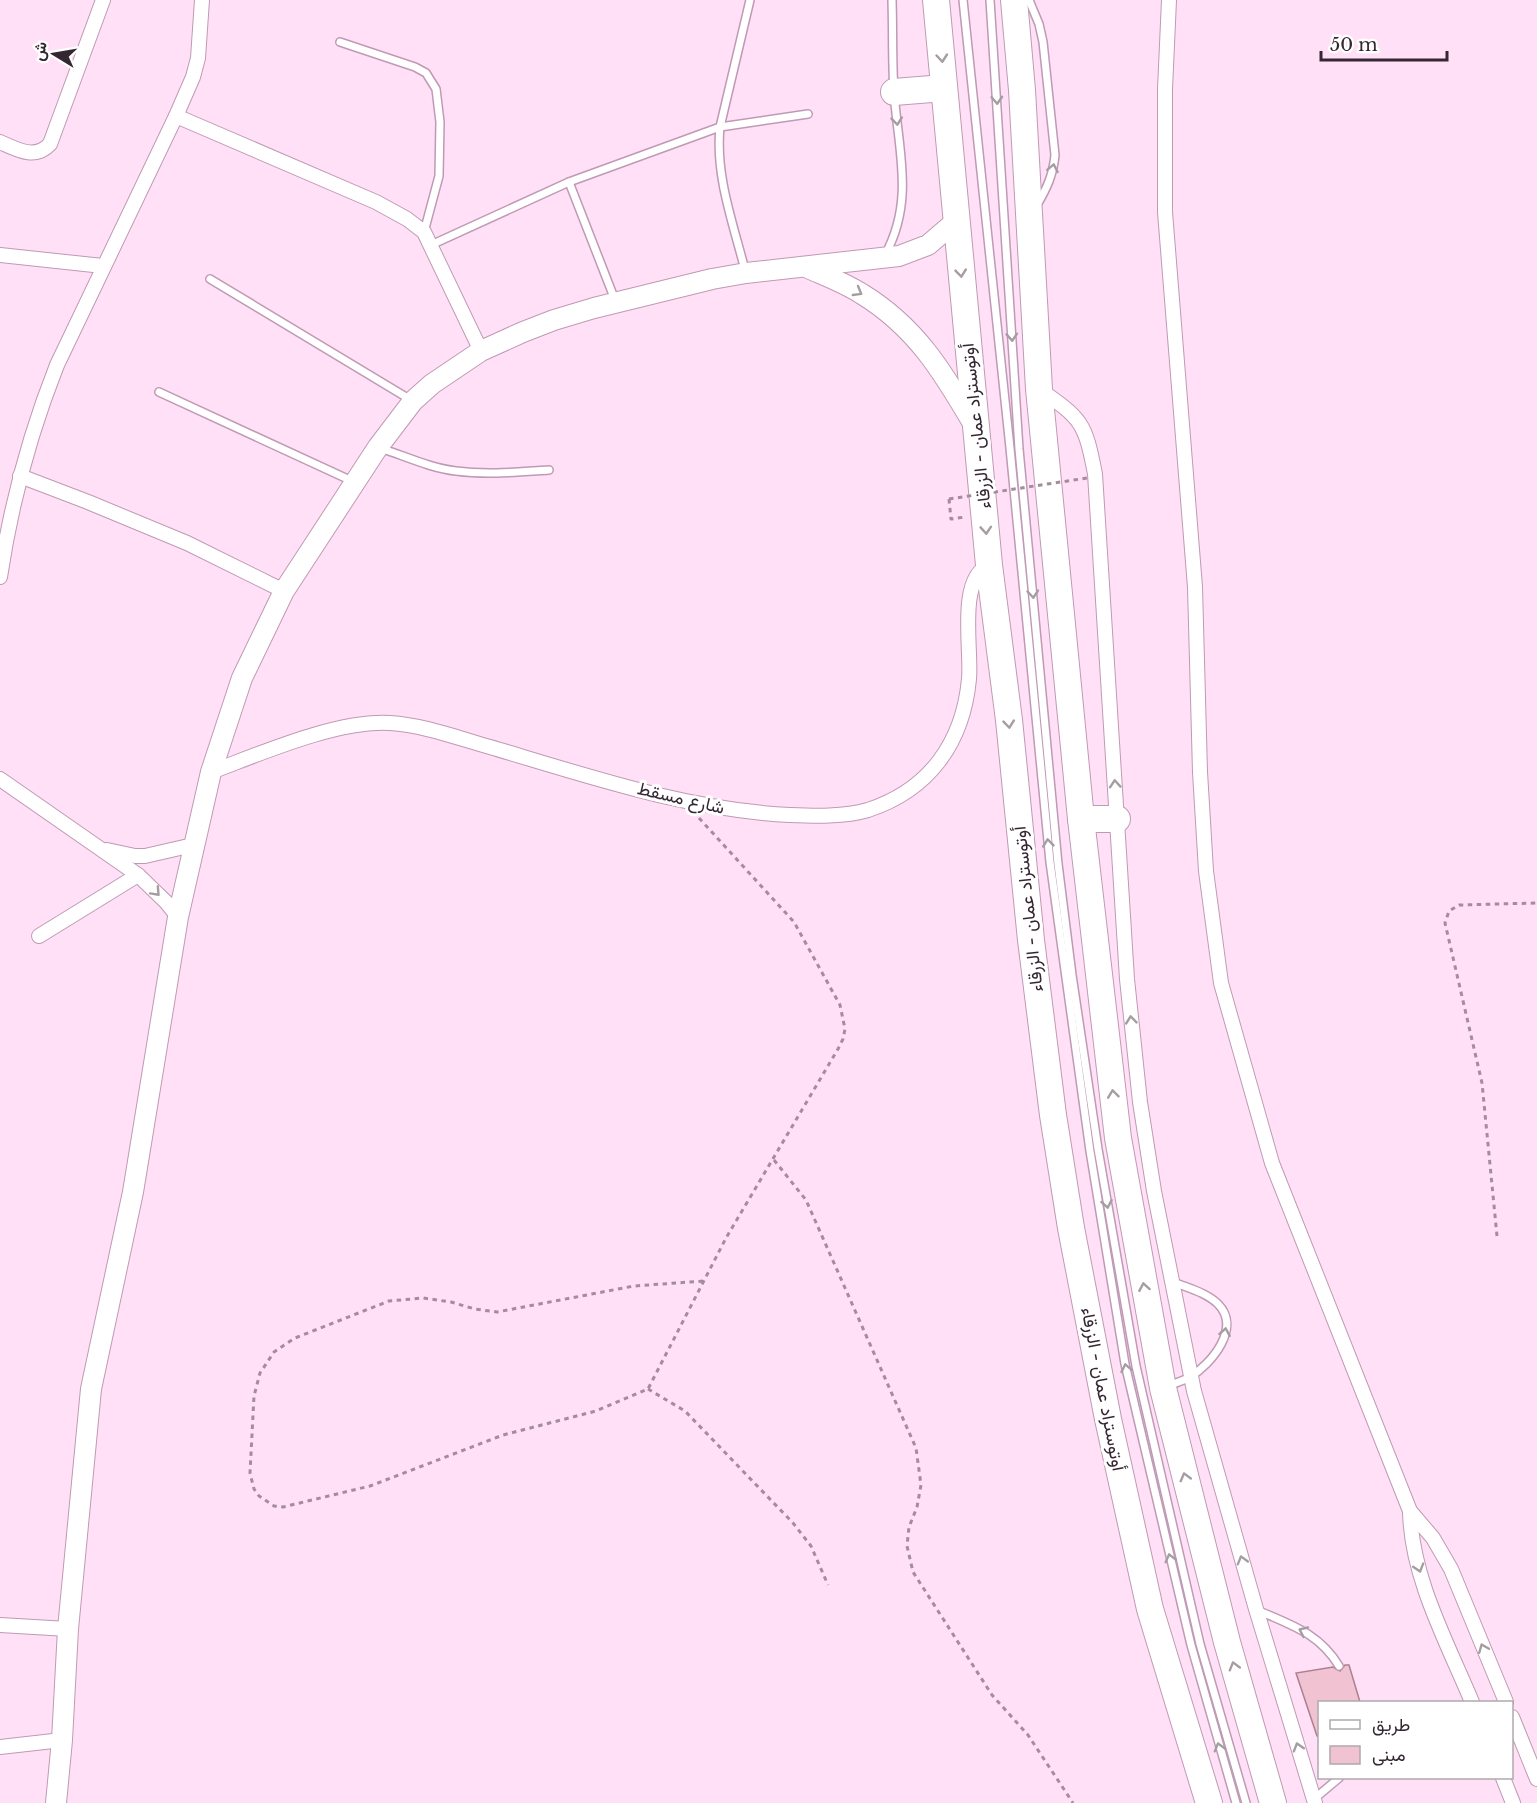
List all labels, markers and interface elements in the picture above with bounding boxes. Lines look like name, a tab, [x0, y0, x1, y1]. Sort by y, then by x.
north arrow	[24, 24, 84, 84]
scale bar	[1321, 24, 1447, 62]
text: 50 m	[1330, 34, 1378, 56]
text: ش	[28, 40, 51, 62]
one-way arrow	[935, 54, 948, 63]
one-way arrow	[991, 96, 1004, 105]
one-way arrow	[891, 117, 903, 126]
one-way arrow	[1046, 163, 1059, 173]
one-way arrow	[954, 269, 967, 278]
one-way arrow	[852, 285, 862, 296]
one-way arrow	[1005, 332, 1018, 341]
street label: أوتوستراد عمان - الزرقاء	[956, 342, 996, 510]
one-way arrow	[980, 526, 993, 535]
one-way arrow	[1026, 589, 1039, 598]
one-way arrow	[1002, 719, 1015, 728]
street label: شارع مسقط	[635, 777, 727, 820]
one-way arrow	[1108, 779, 1121, 788]
street label: أوتوستراد عمان - الزرقاء	[1008, 825, 1048, 993]
one-way arrow	[1042, 839, 1055, 848]
one-way arrow	[149, 885, 160, 896]
one-way arrow	[1126, 1016, 1138, 1025]
one-way arrow	[1107, 1090, 1119, 1099]
one-way arrow	[1100, 1199, 1113, 1209]
one-way arrow	[1138, 1282, 1151, 1292]
street label: أوتوستراد عمان - الزرقاء	[1076, 1305, 1130, 1473]
one-way arrow	[1218, 1327, 1230, 1337]
one-way arrow	[1120, 1364, 1133, 1374]
one-way arrow	[1180, 1472, 1192, 1483]
one-way arrow	[1165, 1553, 1178, 1563]
one-way arrow	[1237, 1555, 1249, 1566]
one-way arrow	[1412, 1562, 1424, 1573]
one-way arrow	[1298, 1626, 1309, 1638]
one-way arrow	[1478, 1644, 1490, 1655]
one-way arrow	[1229, 1661, 1241, 1672]
legend	[1318, 1701, 1513, 1779]
text: طريق	[1372, 1714, 1410, 1736]
one-way arrow	[1214, 1742, 1226, 1753]
one-way arrow	[1293, 1742, 1305, 1753]
text: مبنى	[1372, 1744, 1406, 1766]

